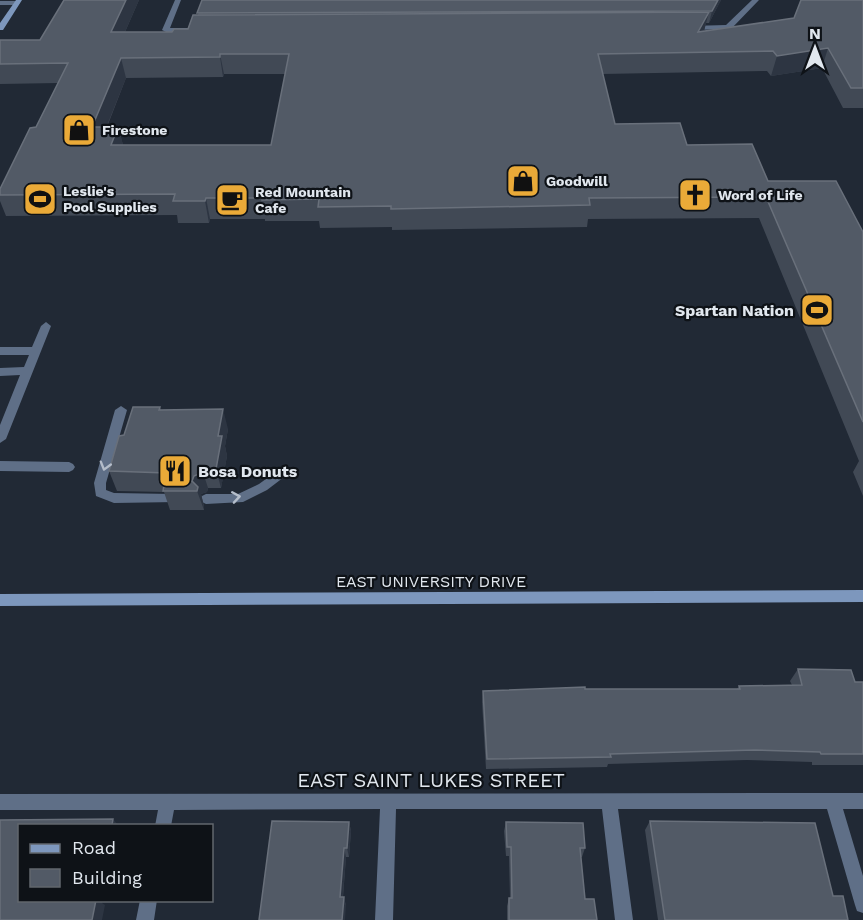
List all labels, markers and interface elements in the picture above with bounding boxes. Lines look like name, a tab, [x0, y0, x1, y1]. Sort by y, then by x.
north arrow	[785, 18, 845, 78]
text: N	[809, 24, 821, 43]
shop icon: Firestone	[61, 112, 97, 148]
place label: Firestone	[102, 122, 167, 138]
shop icon: Goodwill	[505, 163, 541, 199]
place label: Goodwill	[546, 173, 608, 189]
church icon: Word of Life	[677, 177, 713, 213]
sports icon: Leslie's Pool Supplies	[22, 181, 58, 217]
cafe icon: Red Mountain Cafe	[214, 182, 250, 218]
place label: Leslie's Pool Supplies	[63, 183, 157, 215]
place label: Red Mountain Cafe	[255, 184, 351, 216]
place label: Word of Life	[718, 187, 803, 203]
sports icon: Spartan Nation	[799, 292, 835, 328]
place label: Spartan Nation	[675, 301, 794, 320]
restaurant icon: Bosa Donuts	[157, 453, 193, 489]
one-way arrow	[100, 460, 112, 471]
place label: Bosa Donuts	[198, 462, 298, 481]
one-way arrow	[231, 492, 240, 504]
street label: EAST UNIVERSITY DRIVE	[336, 572, 526, 591]
street label: EAST SAINT LUKES STREET	[297, 768, 565, 792]
legend	[18, 824, 213, 902]
text: Road	[72, 837, 116, 858]
text: Building	[72, 867, 142, 888]

